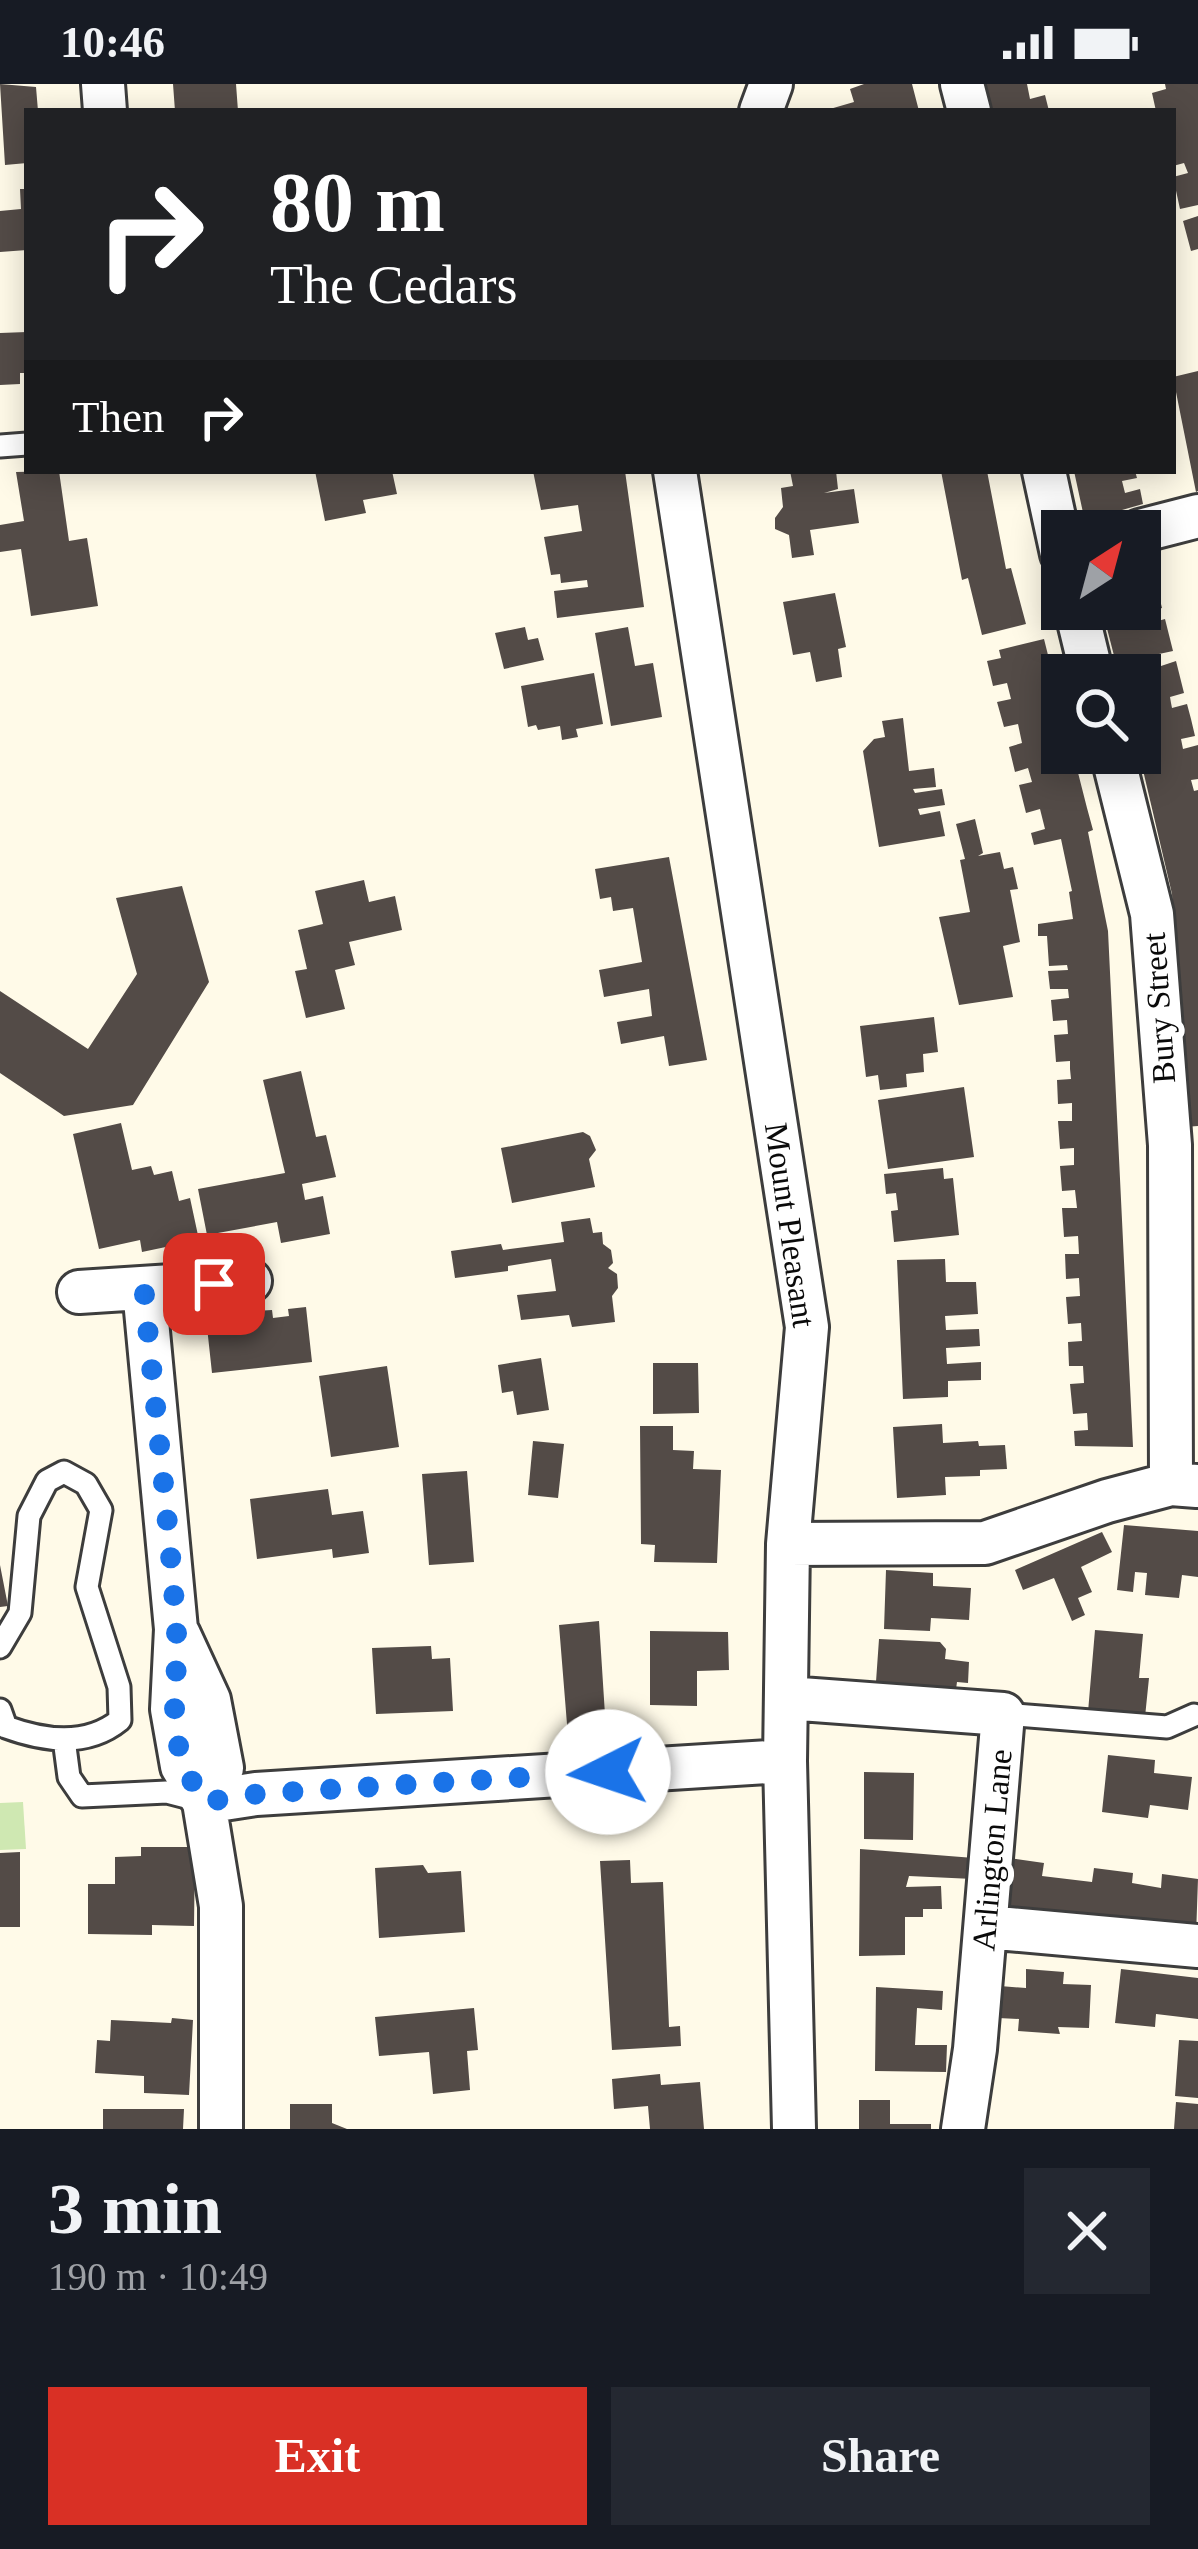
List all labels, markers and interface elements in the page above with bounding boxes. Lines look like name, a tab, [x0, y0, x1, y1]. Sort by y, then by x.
text: 10:46	[60, 17, 165, 67]
icon: right	[72, 156, 228, 312]
text: 80 m	[270, 156, 445, 249]
text: The Cedars	[270, 255, 517, 315]
icon: right	[188, 384, 254, 450]
text: Then	[72, 392, 164, 442]
north arrow	[1041, 510, 1161, 630]
map controls	[1041, 510, 1161, 774]
button: search	[1041, 654, 1161, 774]
street label: Bury Street	[1136, 931, 1182, 1085]
street label: Mount Pleasant	[758, 1120, 822, 1330]
pin	[163, 1233, 265, 1335]
icon: arrive	[181, 1251, 247, 1317]
position arrow	[545, 1709, 671, 1835]
street label: Arlington Lane	[965, 1748, 1019, 1952]
button: close	[1024, 2168, 1150, 2294]
text: 3 min	[48, 2169, 222, 2249]
text: 190 m · 10:49	[48, 2255, 268, 2298]
button: Exit	[48, 2387, 587, 2525]
button: Share	[611, 2387, 1150, 2525]

